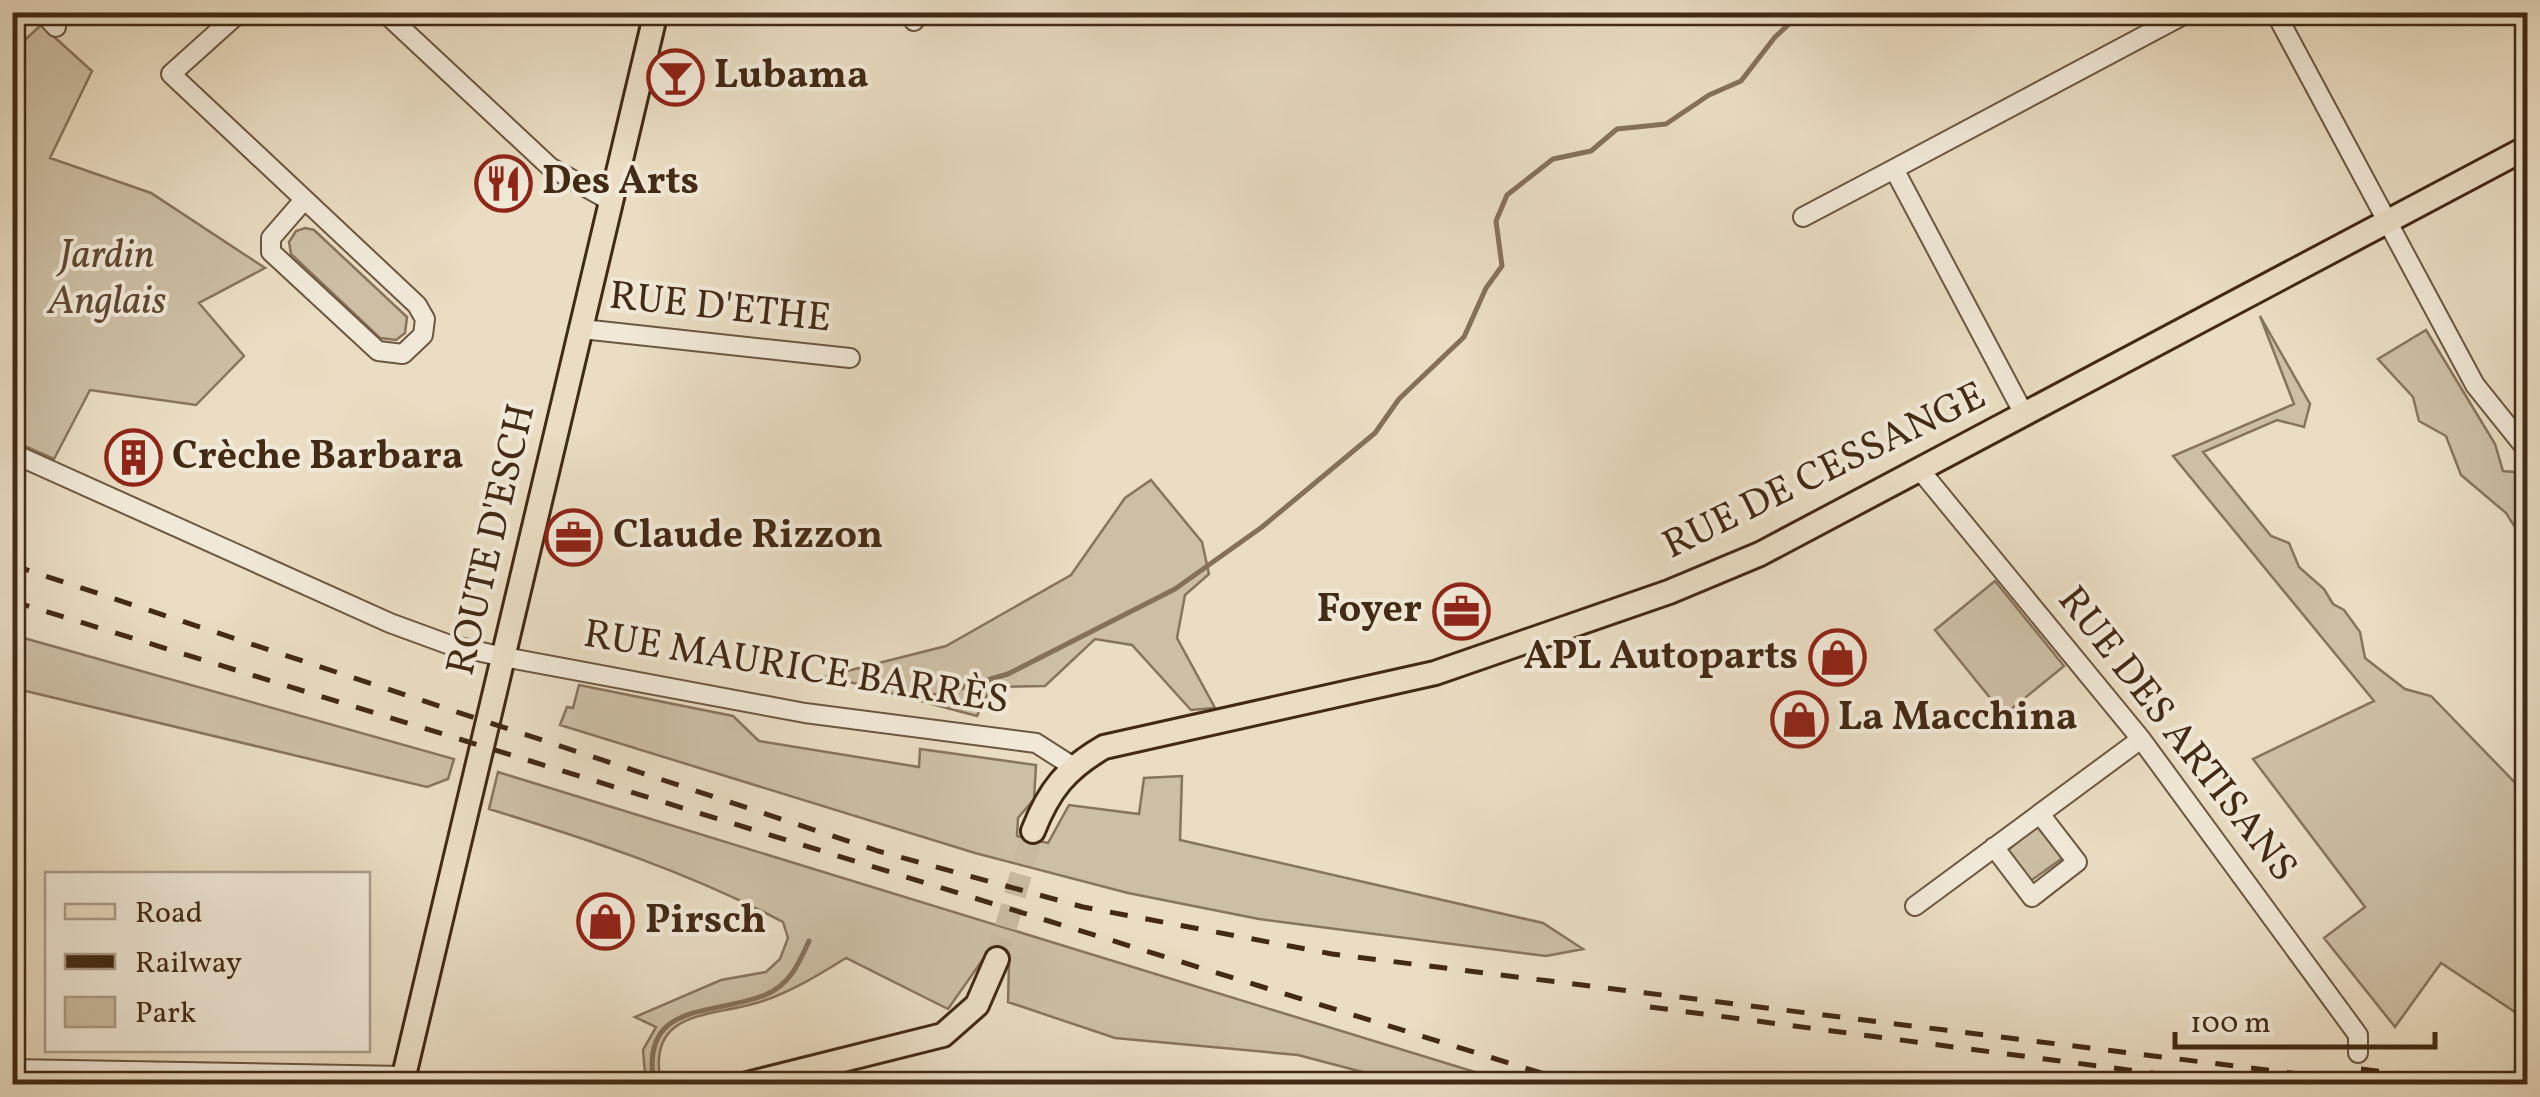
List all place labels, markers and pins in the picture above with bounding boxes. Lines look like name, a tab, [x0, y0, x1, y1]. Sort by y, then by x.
bar icon: Lubama	[645, 47, 705, 107]
place label: Lubama	[714, 49, 869, 105]
restaurant icon: Des Arts	[473, 153, 533, 213]
place label: Des Arts	[542, 155, 699, 211]
building icon: Crèche Barbara	[103, 428, 163, 488]
place label: Crèche Barbara	[172, 430, 464, 486]
office icon: Claude Rizzon	[544, 507, 604, 567]
place label: Claude Rizzon	[613, 509, 883, 565]
office icon: Foyer	[1431, 581, 1491, 641]
place label: Foyer	[1317, 583, 1422, 639]
shop icon: APL Autoparts	[1807, 628, 1867, 688]
place label: APL Autoparts	[1523, 630, 1798, 686]
shop icon: La Macchina	[1769, 689, 1829, 749]
place label: La Macchina	[1838, 691, 2078, 747]
shop icon: Pirsch	[576, 892, 636, 952]
place label: Pirsch	[645, 894, 766, 950]

